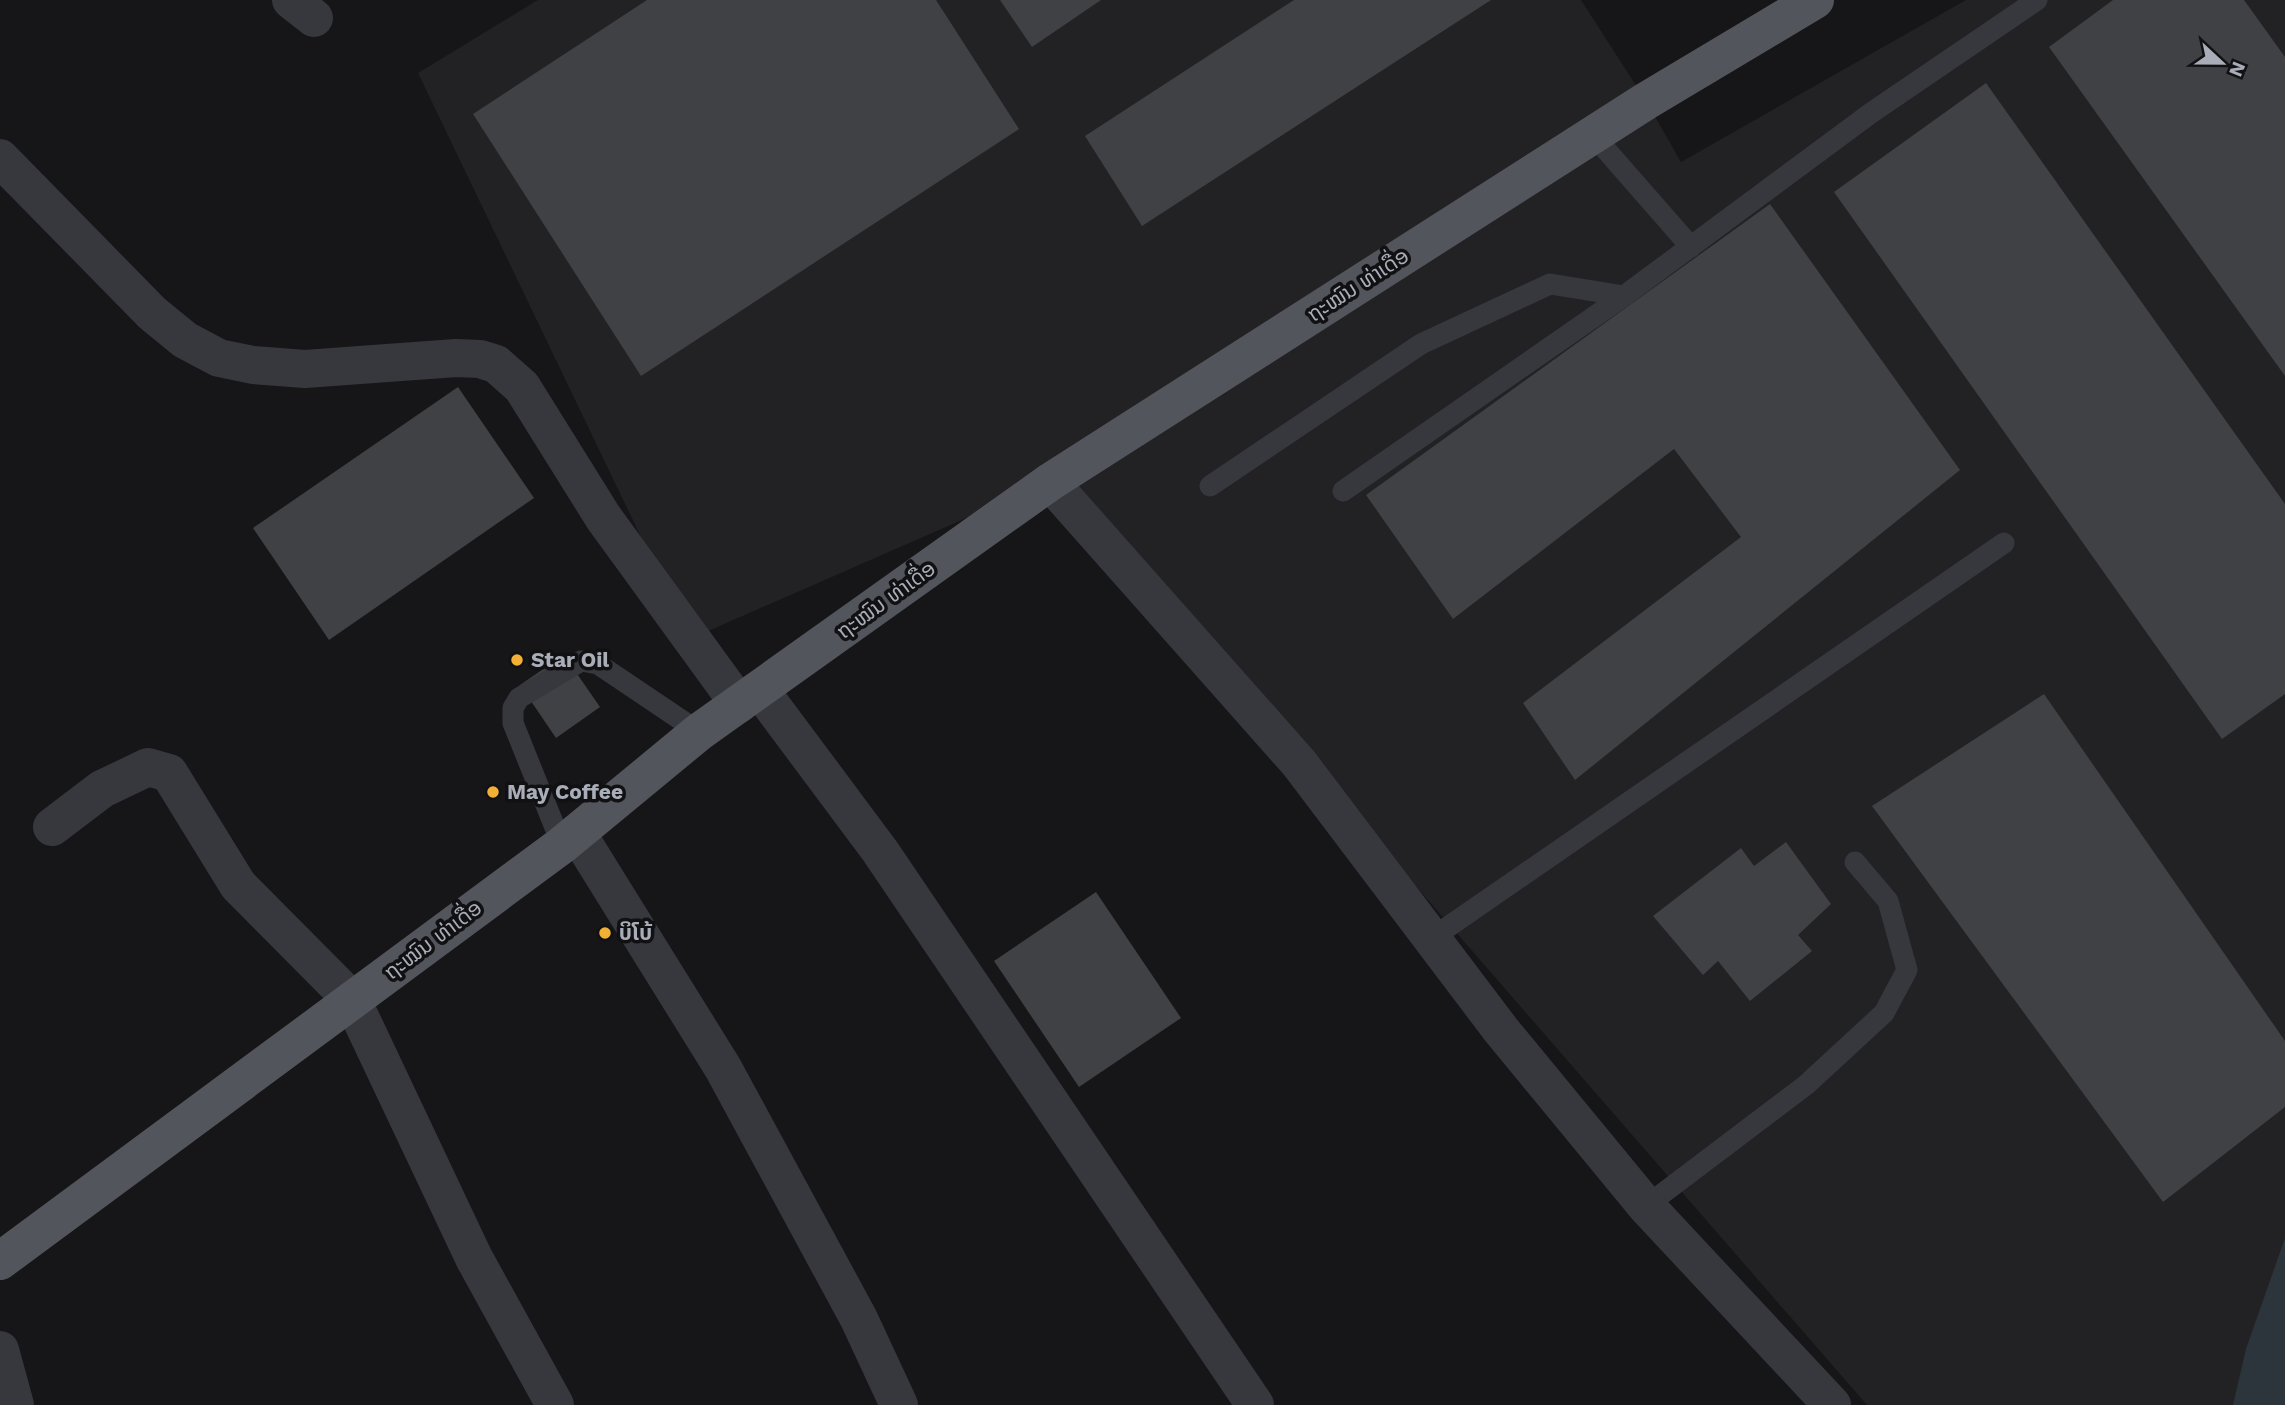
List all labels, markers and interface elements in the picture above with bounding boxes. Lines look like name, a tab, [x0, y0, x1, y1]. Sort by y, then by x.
north arrow	[2187, 28, 2257, 98]
text: N	[2224, 58, 2251, 80]
street label: ຖະໝົນ ທ່າເດື່ອ	[1301, 240, 1413, 327]
street label: ຖະໝົນ ທ່າເດື່ອ	[830, 553, 940, 644]
place label: Star Oil	[531, 647, 609, 672]
marker: Star Oil	[509, 652, 525, 668]
place label: May Coffee	[507, 779, 623, 804]
marker: May Coffee	[485, 784, 501, 800]
street label: ຖະໝົນ ທ່າເດື່ອ	[377, 892, 487, 984]
place label: ບິໂບ້	[619, 920, 653, 945]
marker: ບິໂບ້	[597, 925, 613, 941]

